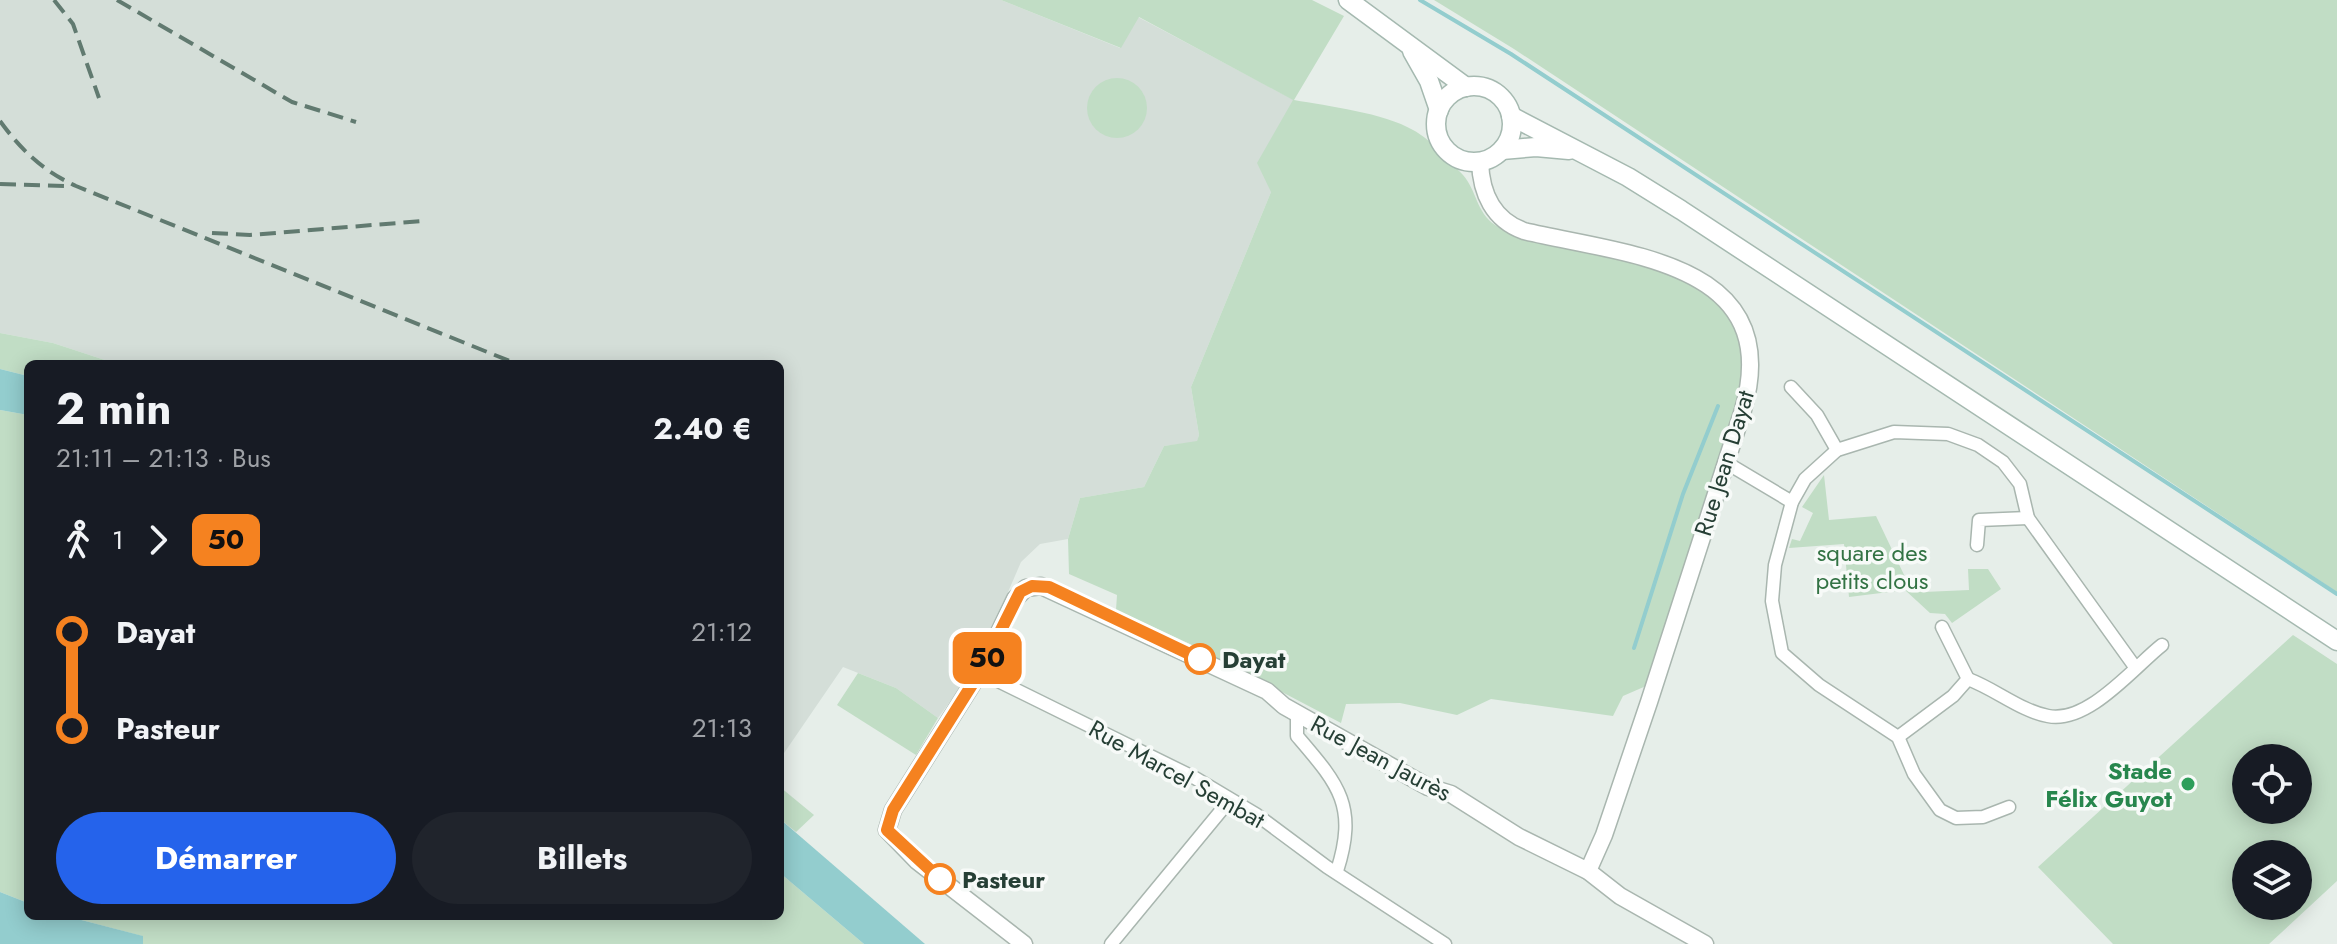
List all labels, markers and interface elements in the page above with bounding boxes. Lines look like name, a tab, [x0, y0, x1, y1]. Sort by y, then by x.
text: 2 min	[56, 377, 172, 441]
street label: Rue Jean Dayat	[1685, 386, 1763, 540]
text: 2.40 €	[653, 407, 752, 450]
text: 21:11 – 21:13 · Bus	[56, 439, 271, 477]
icon: walk	[56, 518, 100, 562]
icon: forward	[136, 518, 180, 562]
text: 50	[208, 519, 244, 560]
text: 1	[112, 521, 124, 559]
park label: square des petits clous	[1815, 535, 1929, 598]
text: Dayat	[116, 611, 195, 654]
text: 21:12	[691, 613, 752, 651]
line badge: 50	[951, 632, 1023, 684]
text: 50	[969, 637, 1005, 678]
place label: Dayat	[1222, 642, 1286, 677]
marker: Dayat	[1185, 644, 1215, 674]
street label: Rue Jean Jaurès	[1304, 706, 1458, 810]
text: Pasteur	[116, 707, 220, 750]
text: 21:13	[692, 709, 752, 747]
street label: Rue Marcel Sembat	[1083, 711, 1271, 837]
map controls	[2232, 744, 2312, 920]
button: locate	[2232, 744, 2312, 824]
place label: Stade Félix Guyot	[2045, 753, 2172, 816]
marker: Stade Félix Guyot	[2179, 775, 2197, 793]
button: Démarrer	[56, 812, 396, 904]
button: Billets	[412, 812, 752, 904]
button: layers	[2232, 840, 2312, 920]
place label: Pasteur	[962, 862, 1045, 897]
marker: Pasteur	[925, 864, 955, 894]

